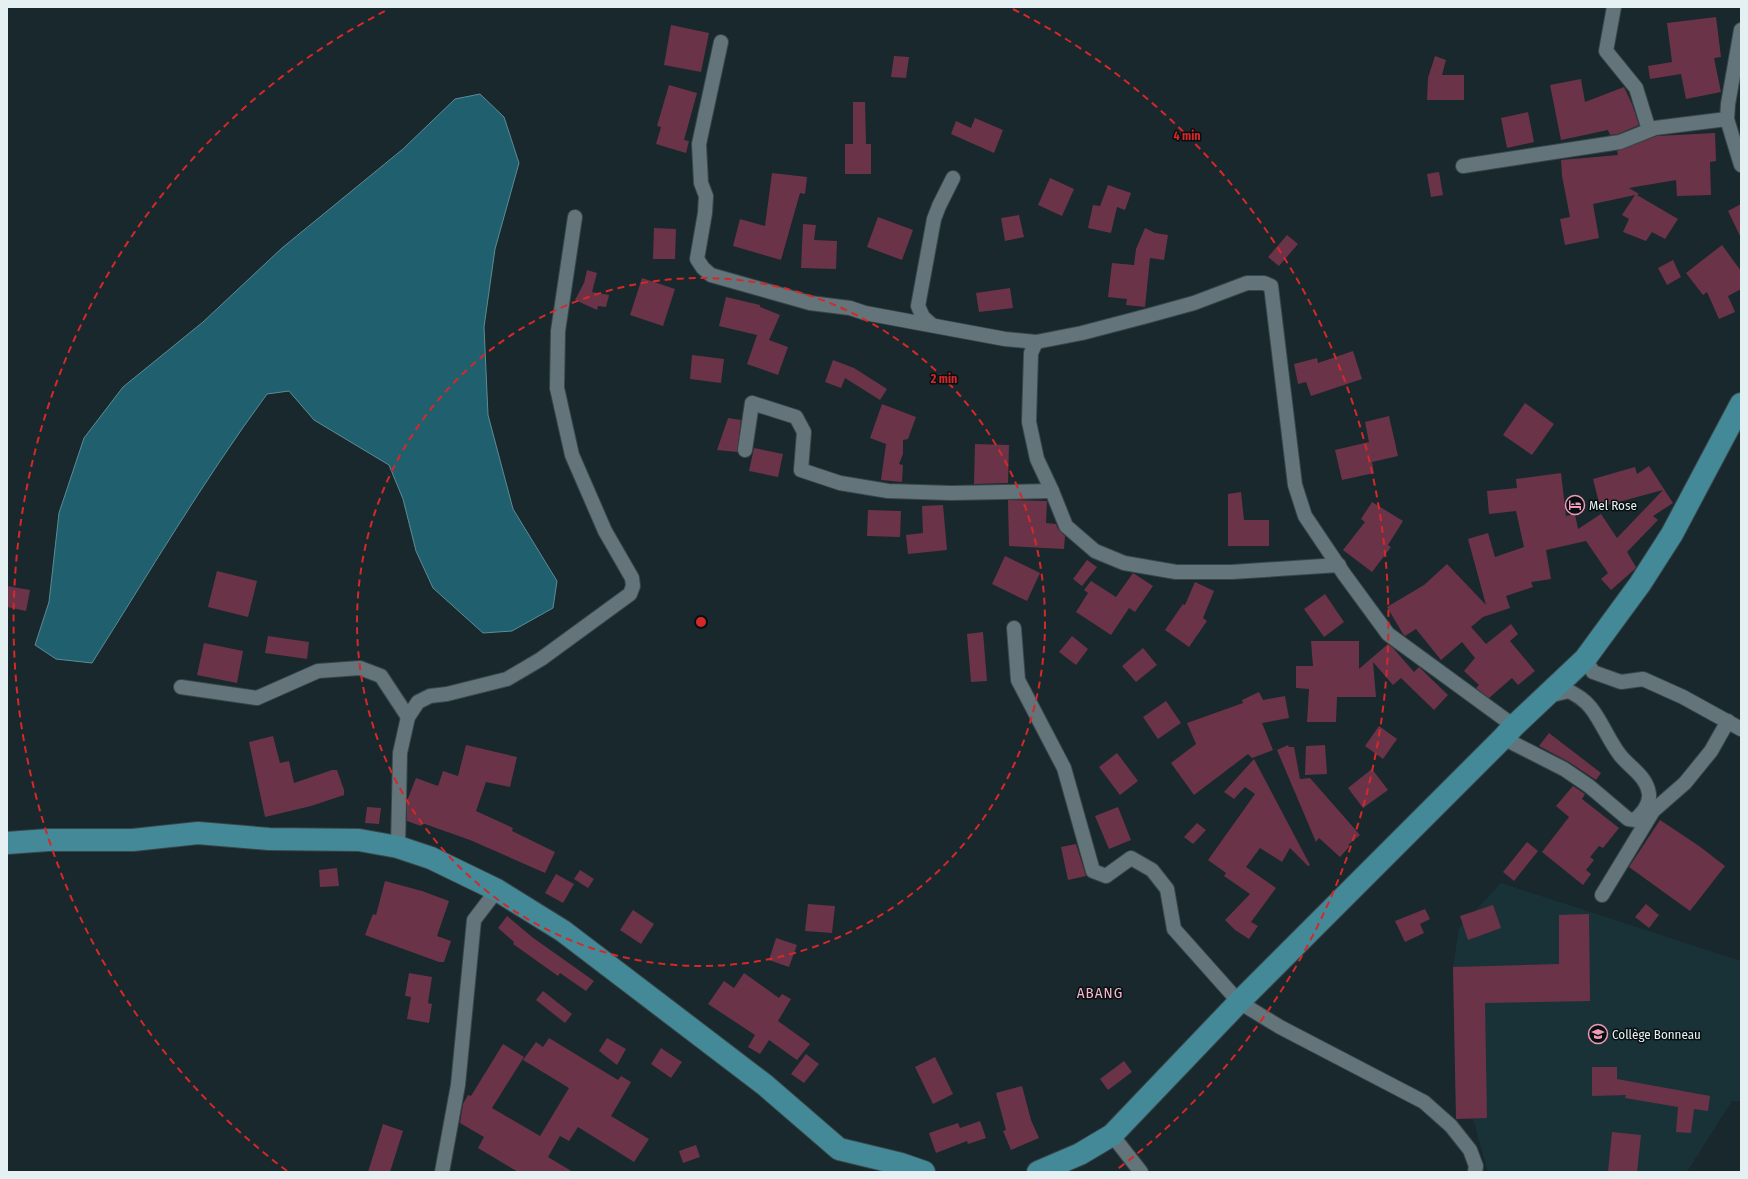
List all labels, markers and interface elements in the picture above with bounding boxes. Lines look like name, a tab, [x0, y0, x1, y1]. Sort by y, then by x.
text: 4 min	[1173, 129, 1201, 143]
text: 2 min	[930, 372, 957, 386]
hotel icon: Mel Rose	[1564, 494, 1586, 516]
place label: Mel Rose	[1589, 498, 1637, 513]
centre of rings	[694, 615, 708, 629]
district label: ABANG	[1077, 984, 1123, 1002]
school or university icon: Collège Bonneau	[1587, 1023, 1609, 1045]
place label: Collège Bonneau	[1612, 1027, 1701, 1042]

